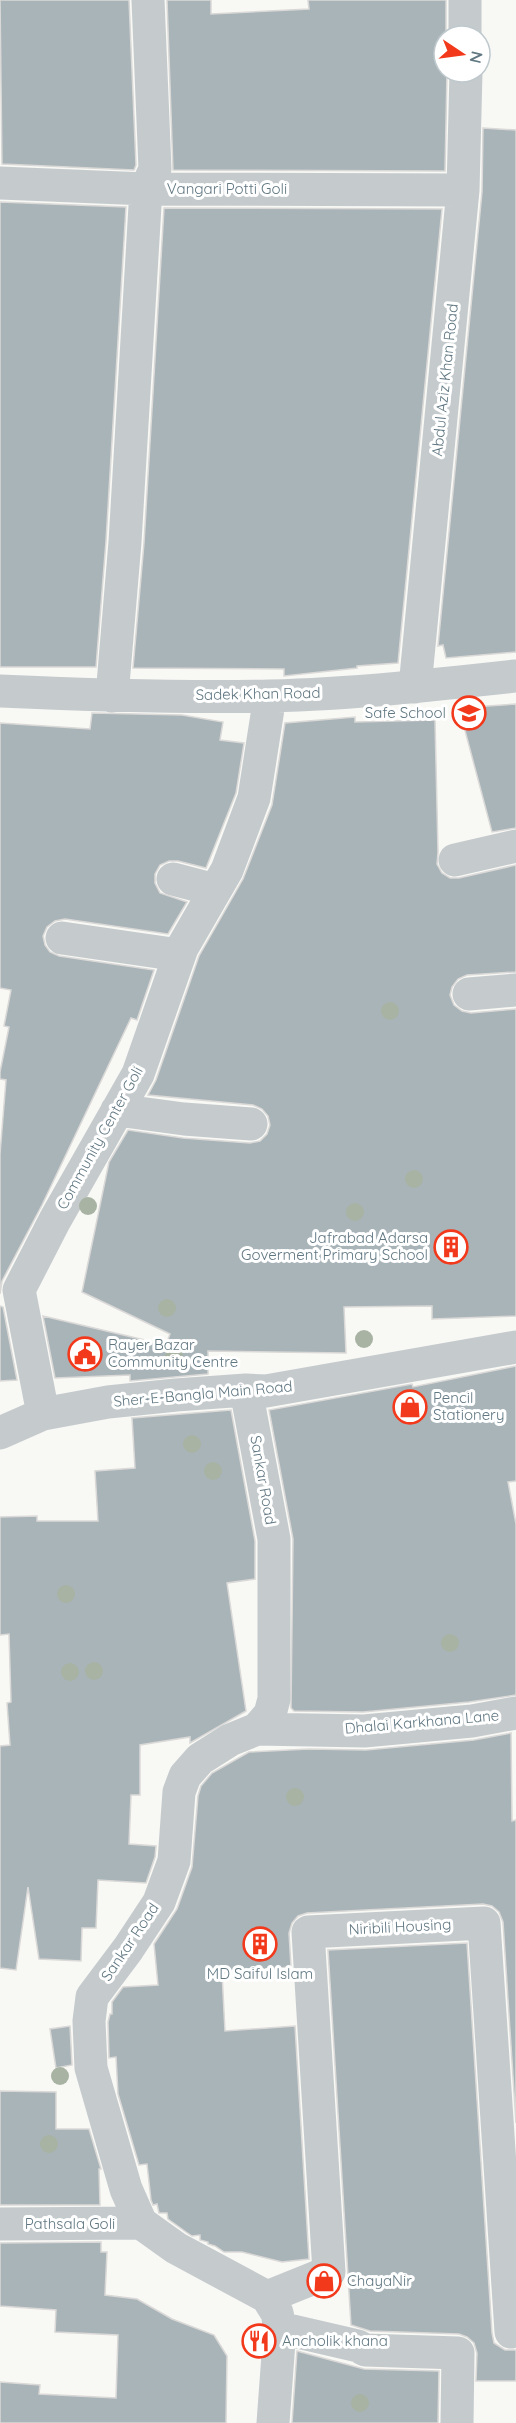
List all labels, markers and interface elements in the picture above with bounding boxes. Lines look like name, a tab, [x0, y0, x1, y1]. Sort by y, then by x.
north arrow	[432, 24, 492, 84]
text: N	[466, 49, 488, 65]
street label: Vangari Potti Goli	[167, 179, 287, 198]
street label: Abdul Aziz Khan Road	[427, 303, 462, 457]
street label: Sadek Khan Road	[195, 683, 321, 704]
school or university icon: Safe School	[451, 695, 487, 731]
place label: Safe School	[365, 703, 446, 722]
street label: Community Center Goli	[52, 1063, 147, 1213]
place label: Jafrabad Adarsa Goverment Primary School	[241, 1228, 428, 1264]
building icon: Jafrabad Adarsa Goverment Primary School	[433, 1229, 469, 1265]
place label: Rayer Bazar Community Centre	[108, 1335, 238, 1371]
public building icon: Rayer Bazar Community Centre	[67, 1336, 103, 1372]
street label: Sher-E-Bangla Main Road	[113, 1376, 293, 1411]
place label: Pencil Stationery	[433, 1388, 504, 1424]
shop icon: Pencil Stationery	[392, 1389, 428, 1425]
street label: Sankar Road	[246, 1434, 281, 1526]
street label: Dhalai Karkhana Lane	[344, 1705, 500, 1738]
street label: Sankar Road	[96, 1899, 163, 1984]
street label: Niribili Housing	[348, 1914, 452, 1939]
building icon: MD Saiful Islam	[242, 1926, 278, 1962]
place label: MD Saiful Islam	[207, 1964, 313, 1983]
street label: Pathsala Goli	[25, 2214, 115, 2233]
shop icon: ChayaNir	[306, 2263, 342, 2299]
place label: ChayaNir	[347, 2271, 412, 2290]
restaurant icon: Ancholik khana	[241, 2323, 277, 2359]
place label: Ancholik khana	[282, 2331, 388, 2350]

